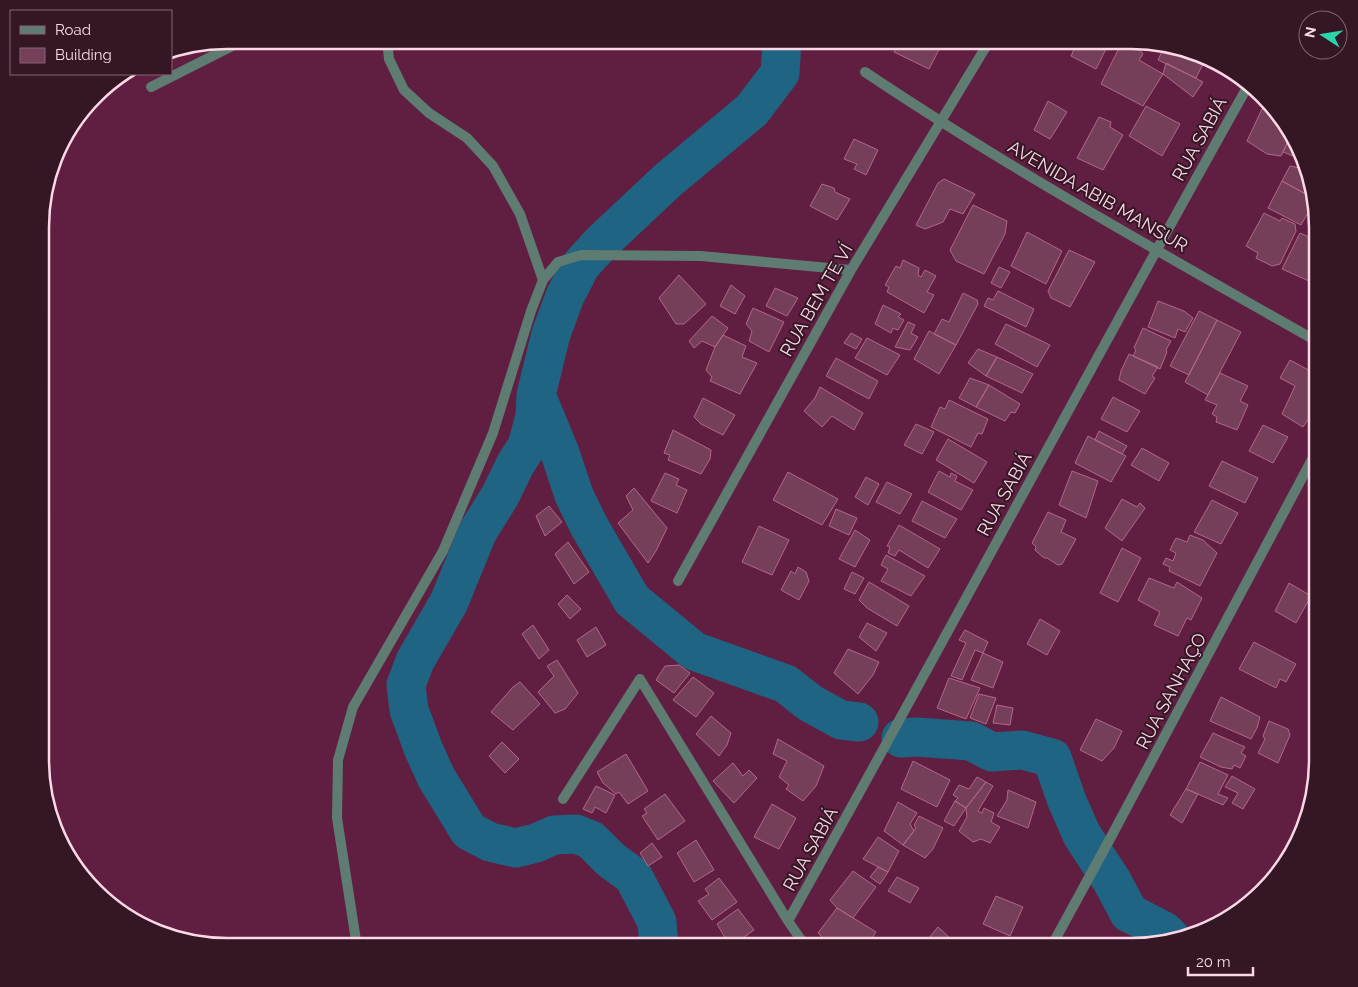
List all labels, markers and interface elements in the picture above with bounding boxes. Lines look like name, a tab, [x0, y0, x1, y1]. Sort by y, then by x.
legend	[10, 10, 172, 75]
north arrow	[1298, 10, 1348, 60]
text: Road	[55, 21, 91, 39]
text: N	[1301, 25, 1319, 39]
text: Building	[55, 46, 112, 64]
street label: RUA SABIÁ	[1167, 93, 1231, 185]
street label: AVENIDA ABIB MANSUR	[1004, 136, 1192, 256]
street label: RUA BEM TE VÍ	[774, 239, 857, 360]
street label: RUA SABIÁ	[972, 448, 1036, 540]
street label: RUA SANHAÇO	[1132, 629, 1210, 753]
street label: RUA SABIÁ	[778, 803, 842, 895]
scale bar	[1188, 944, 1253, 976]
text: 20 m	[1196, 953, 1231, 971]

